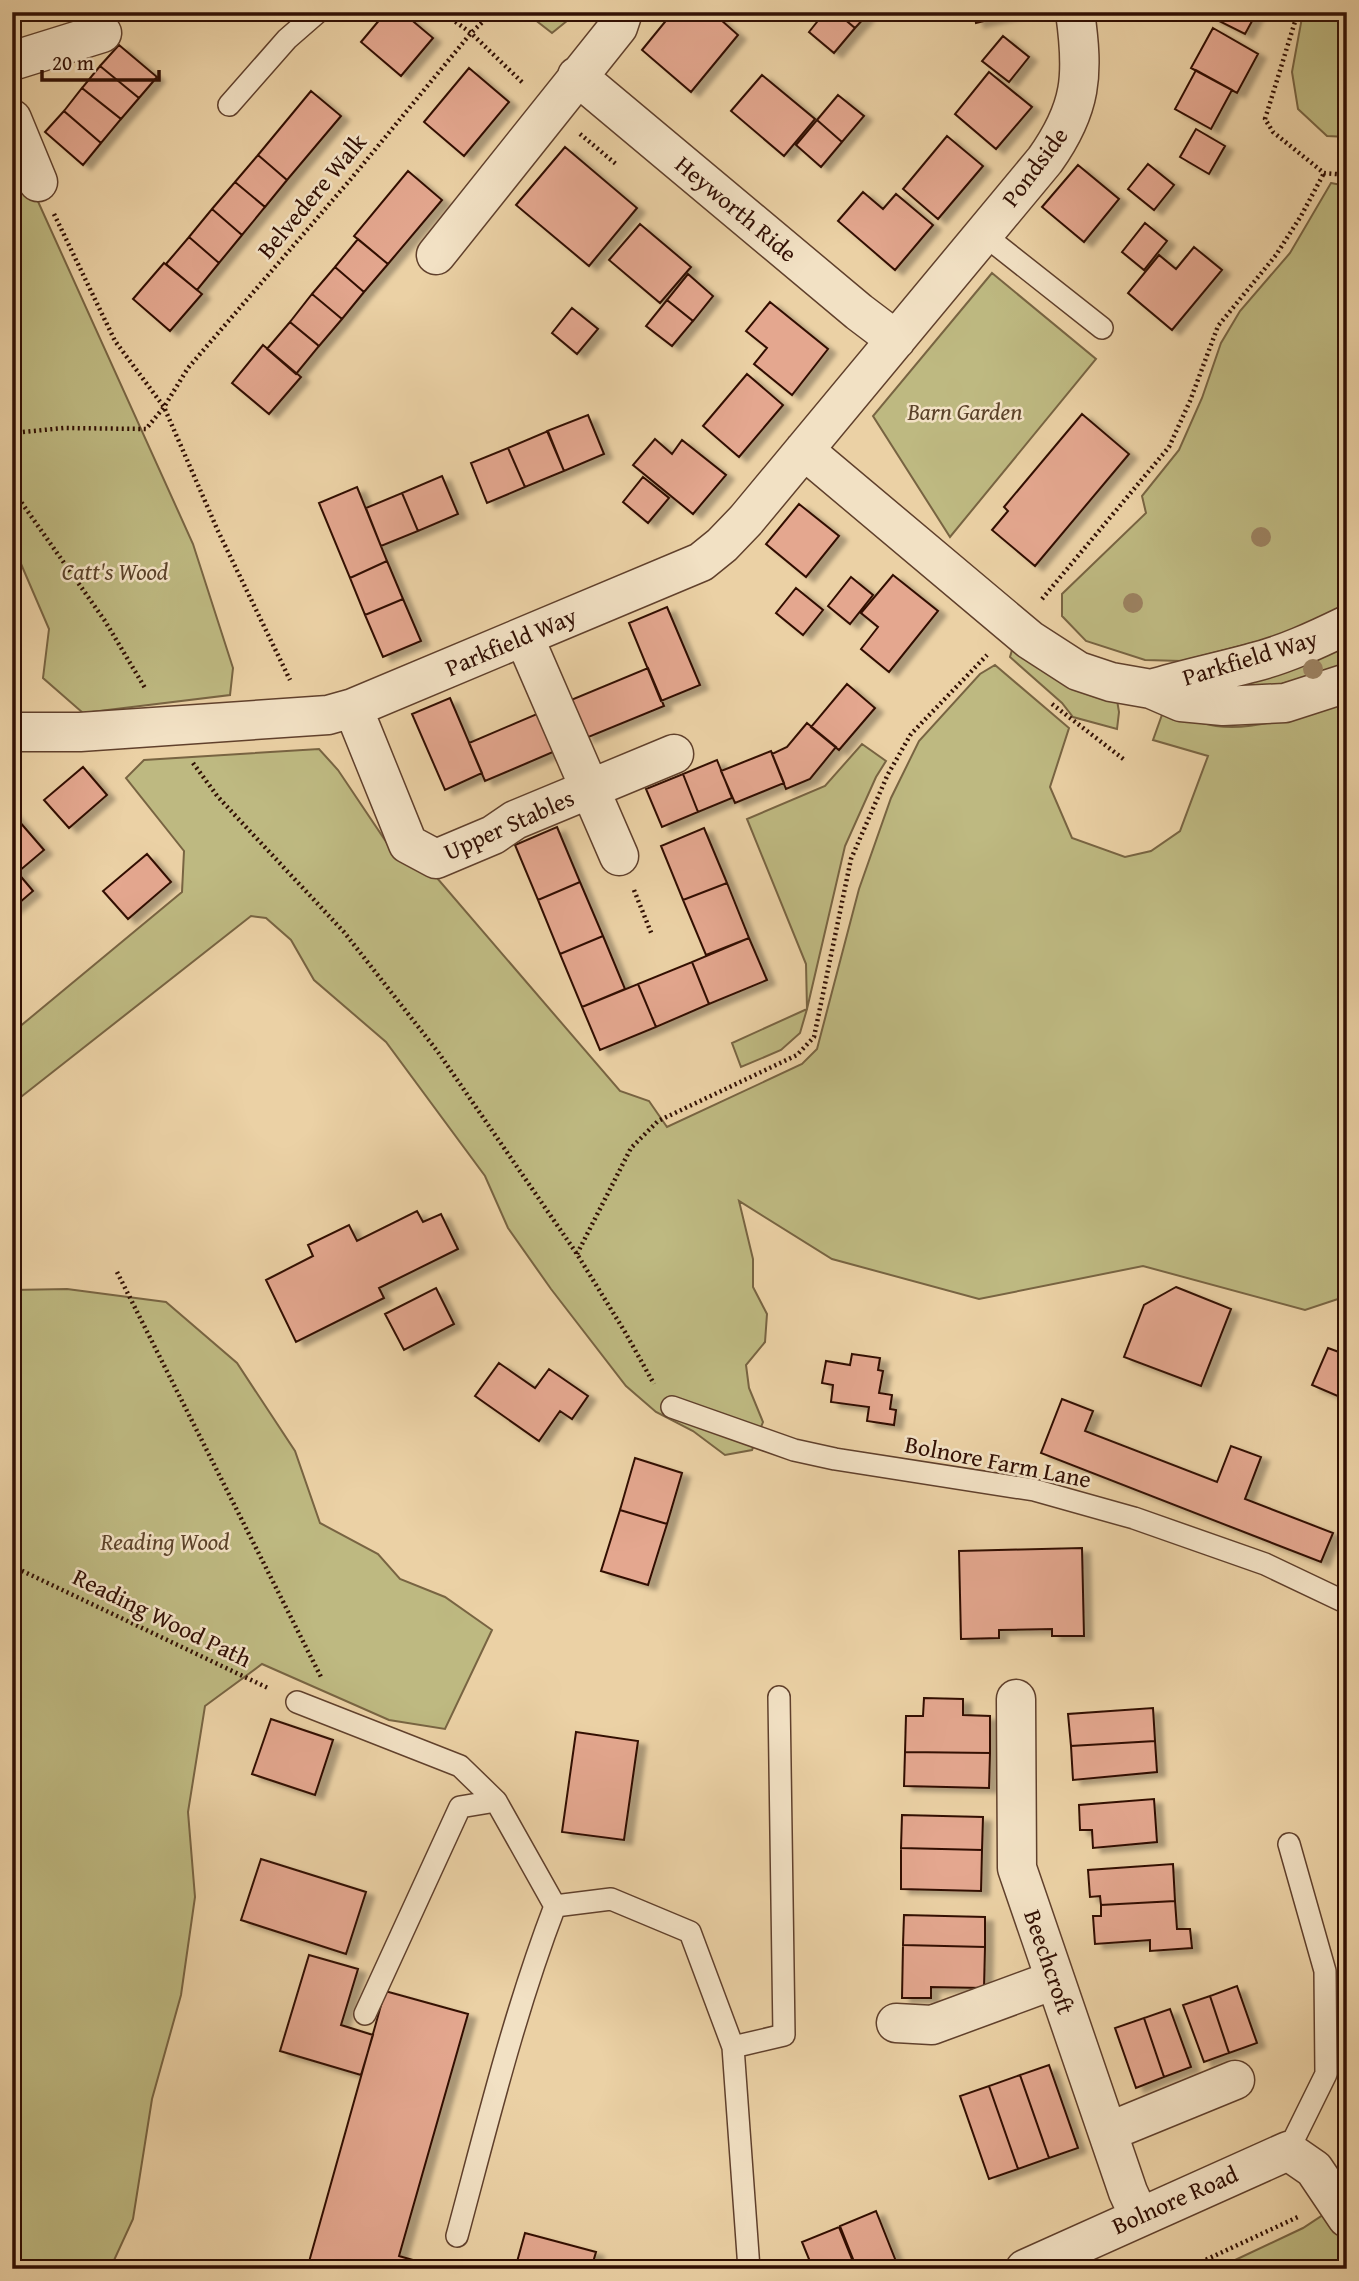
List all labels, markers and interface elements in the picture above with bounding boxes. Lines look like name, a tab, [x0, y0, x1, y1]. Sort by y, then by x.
scale bar	[42, 38, 159, 82]
text: 20 m	[52, 47, 94, 78]
street label: Pondside	[993, 120, 1076, 214]
street label: Belvedere Walk	[249, 125, 375, 266]
street label: Heyworth Ride	[668, 147, 805, 270]
park label: Barn Garden	[907, 394, 1022, 429]
park label: Catt's Wood	[62, 554, 169, 589]
street label: Parkfield Way	[440, 598, 582, 685]
street label: Parkfield Way	[1178, 620, 1322, 695]
street label: Upper Stables	[438, 780, 580, 869]
street label: Bolnore Farm Lane	[902, 1426, 1094, 1497]
park label: Reading Wood	[99, 1524, 230, 1559]
street label: Reading Wood Path	[67, 1559, 258, 1676]
street label: Beechcroft	[1015, 1905, 1084, 2019]
street label: Bolnore Road	[1106, 2156, 1244, 2243]

